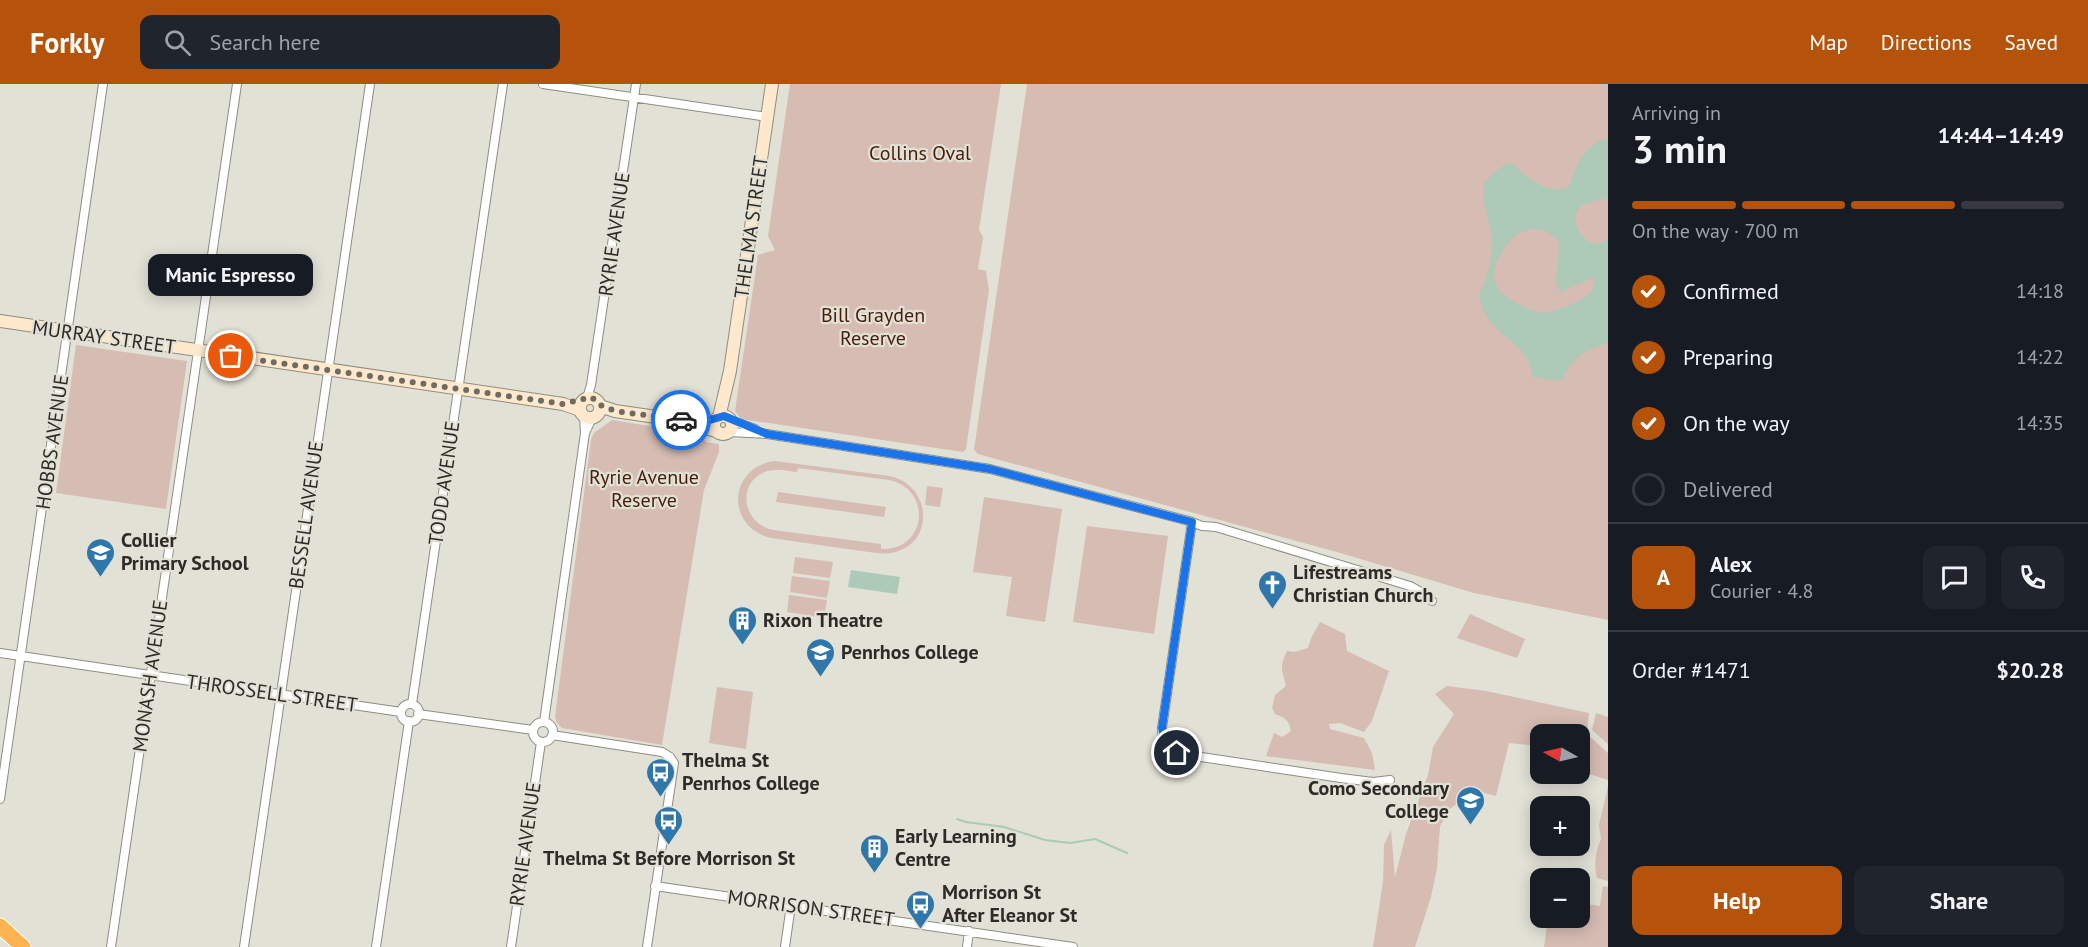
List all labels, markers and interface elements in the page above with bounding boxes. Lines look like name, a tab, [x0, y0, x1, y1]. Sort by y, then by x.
search box	[140, 15, 560, 69]
text: Forkly	[30, 24, 104, 61]
icon: search	[161, 26, 194, 59]
text: Search here	[209, 28, 320, 56]
text: Map	[1809, 29, 1848, 56]
text: Directions	[1881, 29, 1972, 56]
text: Saved	[2005, 29, 2058, 56]
text: Arriving in	[1632, 100, 1721, 126]
text: 14:44–14:49	[1938, 121, 2064, 149]
text: 3 min	[1632, 123, 1727, 174]
park label: Collins Oval	[869, 140, 971, 166]
street label: THELMA STREET	[728, 154, 774, 300]
street label: RYRIE AVENUE	[592, 170, 636, 298]
text: On the way · 700 m	[1632, 218, 1799, 244]
callout: Manic Espresso	[148, 254, 314, 296]
text: Manic Espresso	[166, 262, 295, 288]
icon: check	[1632, 275, 1665, 308]
text: Confirmed	[1683, 277, 1779, 305]
text: 14:18	[2016, 278, 2064, 304]
park label: Bill Grayden Reserve	[821, 302, 925, 351]
street label: MURRAY STREET	[31, 314, 177, 360]
pin	[205, 330, 256, 381]
icon: bag	[214, 339, 247, 372]
icon: check	[1632, 341, 1665, 374]
text: Preparing	[1683, 343, 1773, 371]
text: 14:22	[2016, 344, 2064, 370]
street label: HOBBS AVENUE	[30, 373, 74, 511]
courier	[651, 390, 711, 450]
icon: car	[665, 404, 698, 437]
icon: check	[1632, 407, 1665, 440]
text: On the way	[1683, 409, 1790, 437]
text: 14:35	[2016, 410, 2064, 436]
street label: TODD AVENUE	[422, 419, 466, 547]
street label: BESSELL AVENUE	[283, 439, 329, 591]
park label: Ryrie Avenue Reserve	[589, 464, 699, 513]
text: Delivered	[1683, 475, 1773, 503]
place label: Collier Primary School	[121, 527, 249, 576]
school or university icon: Collier Primary School	[84, 536, 116, 578]
button: chat	[1923, 546, 1986, 609]
button: phone	[2001, 546, 2064, 609]
text: Alex	[1710, 550, 1752, 578]
place label: Lifestreams Christian Church	[1293, 559, 1433, 608]
text: A	[1657, 563, 1670, 591]
church icon: Lifestreams Christian Church	[1256, 568, 1288, 610]
text: Courier · 4.8	[1710, 578, 1813, 604]
street label: MONASH AVENUE	[126, 598, 174, 754]
building icon: Rixon Theatre	[726, 604, 758, 646]
place label: Rixon Theatre	[763, 607, 883, 633]
school or university icon: Penrhos College	[804, 636, 836, 678]
place label: Penrhos College	[841, 639, 979, 665]
text: Order #1471	[1632, 656, 1751, 684]
text: $20.28	[1996, 656, 2064, 684]
street label: THROSSELL STREET	[185, 668, 359, 718]
north arrow	[1530, 724, 1590, 784]
map controls	[1530, 724, 1590, 928]
pin	[1151, 727, 1202, 778]
icon: home	[1160, 736, 1193, 769]
place label: Thelma St Penrhos College	[682, 747, 820, 796]
bus stop icon: Thelma St Penrhos College	[645, 756, 677, 798]
place label: Como Secondary College	[1308, 775, 1449, 824]
street label: RYRIE AVENUE	[503, 780, 547, 908]
school or university icon: Como Secondary College	[1454, 784, 1486, 826]
button: +	[1530, 796, 1590, 856]
bus stop icon: Thelma St Before Morrison St	[653, 804, 685, 846]
place label: Early Learning Centre	[895, 823, 1017, 872]
building icon: Early Learning Centre	[858, 832, 890, 874]
place label: Thelma St Before Morrison St	[543, 845, 795, 871]
button: Help	[1632, 866, 1842, 935]
button: Share	[1854, 866, 2064, 935]
button: −	[1530, 868, 1590, 928]
place label: Morrison St After Eleanor St	[942, 879, 1077, 928]
street label: MORRISON STREET	[726, 883, 896, 933]
bus stop icon: Morrison St After Eleanor St	[905, 888, 937, 930]

